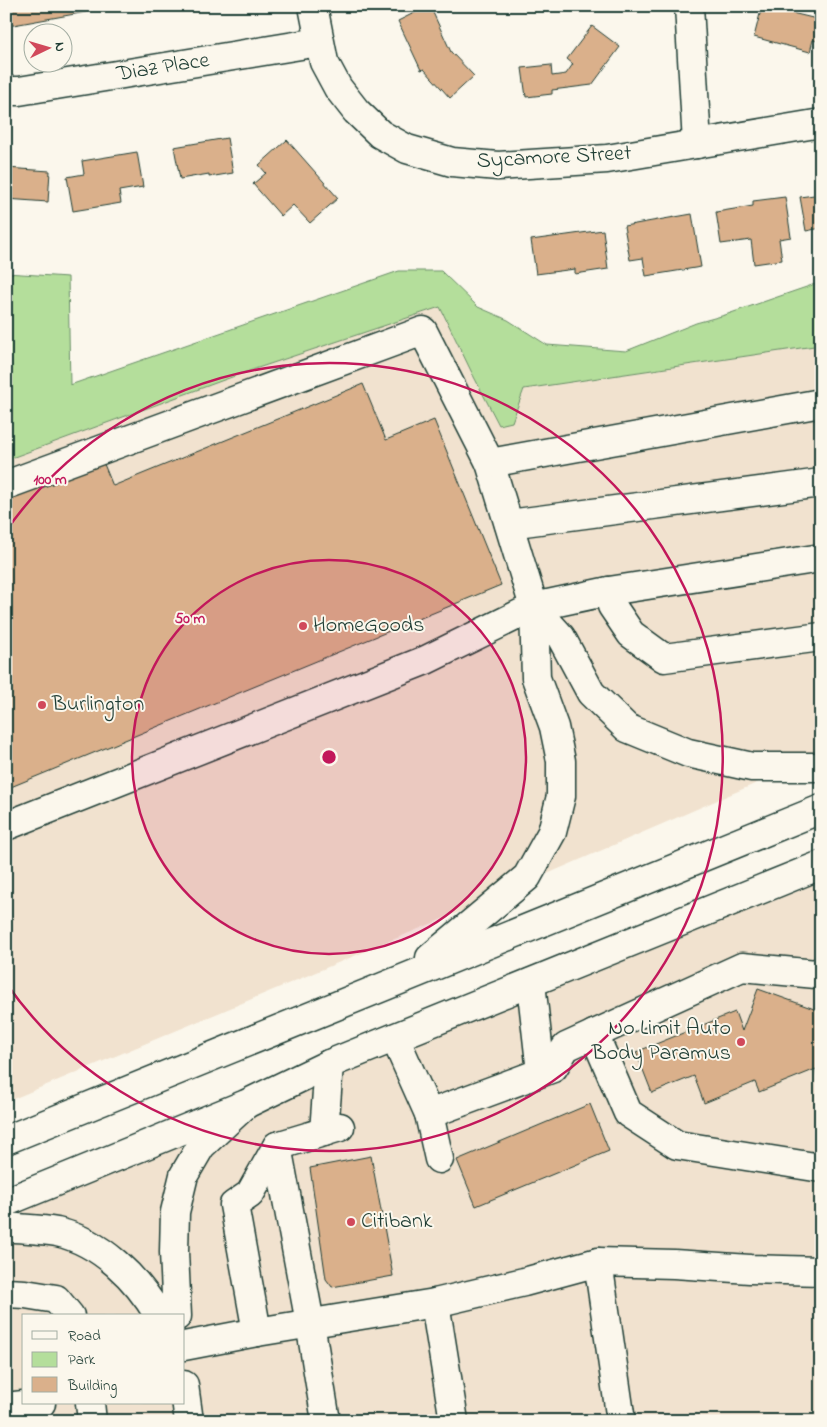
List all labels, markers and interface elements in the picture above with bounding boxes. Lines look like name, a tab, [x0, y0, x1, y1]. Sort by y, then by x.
north arrow	[22, 22, 72, 72]
text: N	[49, 41, 70, 53]
street label: Diaz Place	[113, 45, 212, 91]
street label: Sycamore Street	[476, 138, 633, 179]
text: 100 m	[33, 469, 67, 491]
text: 50 m	[175, 608, 206, 630]
place label: HomeGoods	[313, 610, 424, 642]
marker: HomeGoods	[297, 620, 309, 632]
place label: Burlington	[51, 689, 144, 722]
marker: Burlington	[36, 699, 48, 711]
centre of rings	[320, 748, 338, 766]
place label: No Limit Auto Body Paramus	[591, 1013, 731, 1071]
marker: No Limit Auto Body Paramus	[735, 1036, 747, 1048]
place label: Citibank	[361, 1206, 433, 1238]
marker: Citibank	[345, 1216, 357, 1228]
legend	[22, 1314, 185, 1404]
text: Road	[68, 1325, 101, 1347]
text: Park	[68, 1349, 96, 1371]
text: Building	[67, 1375, 117, 1398]

